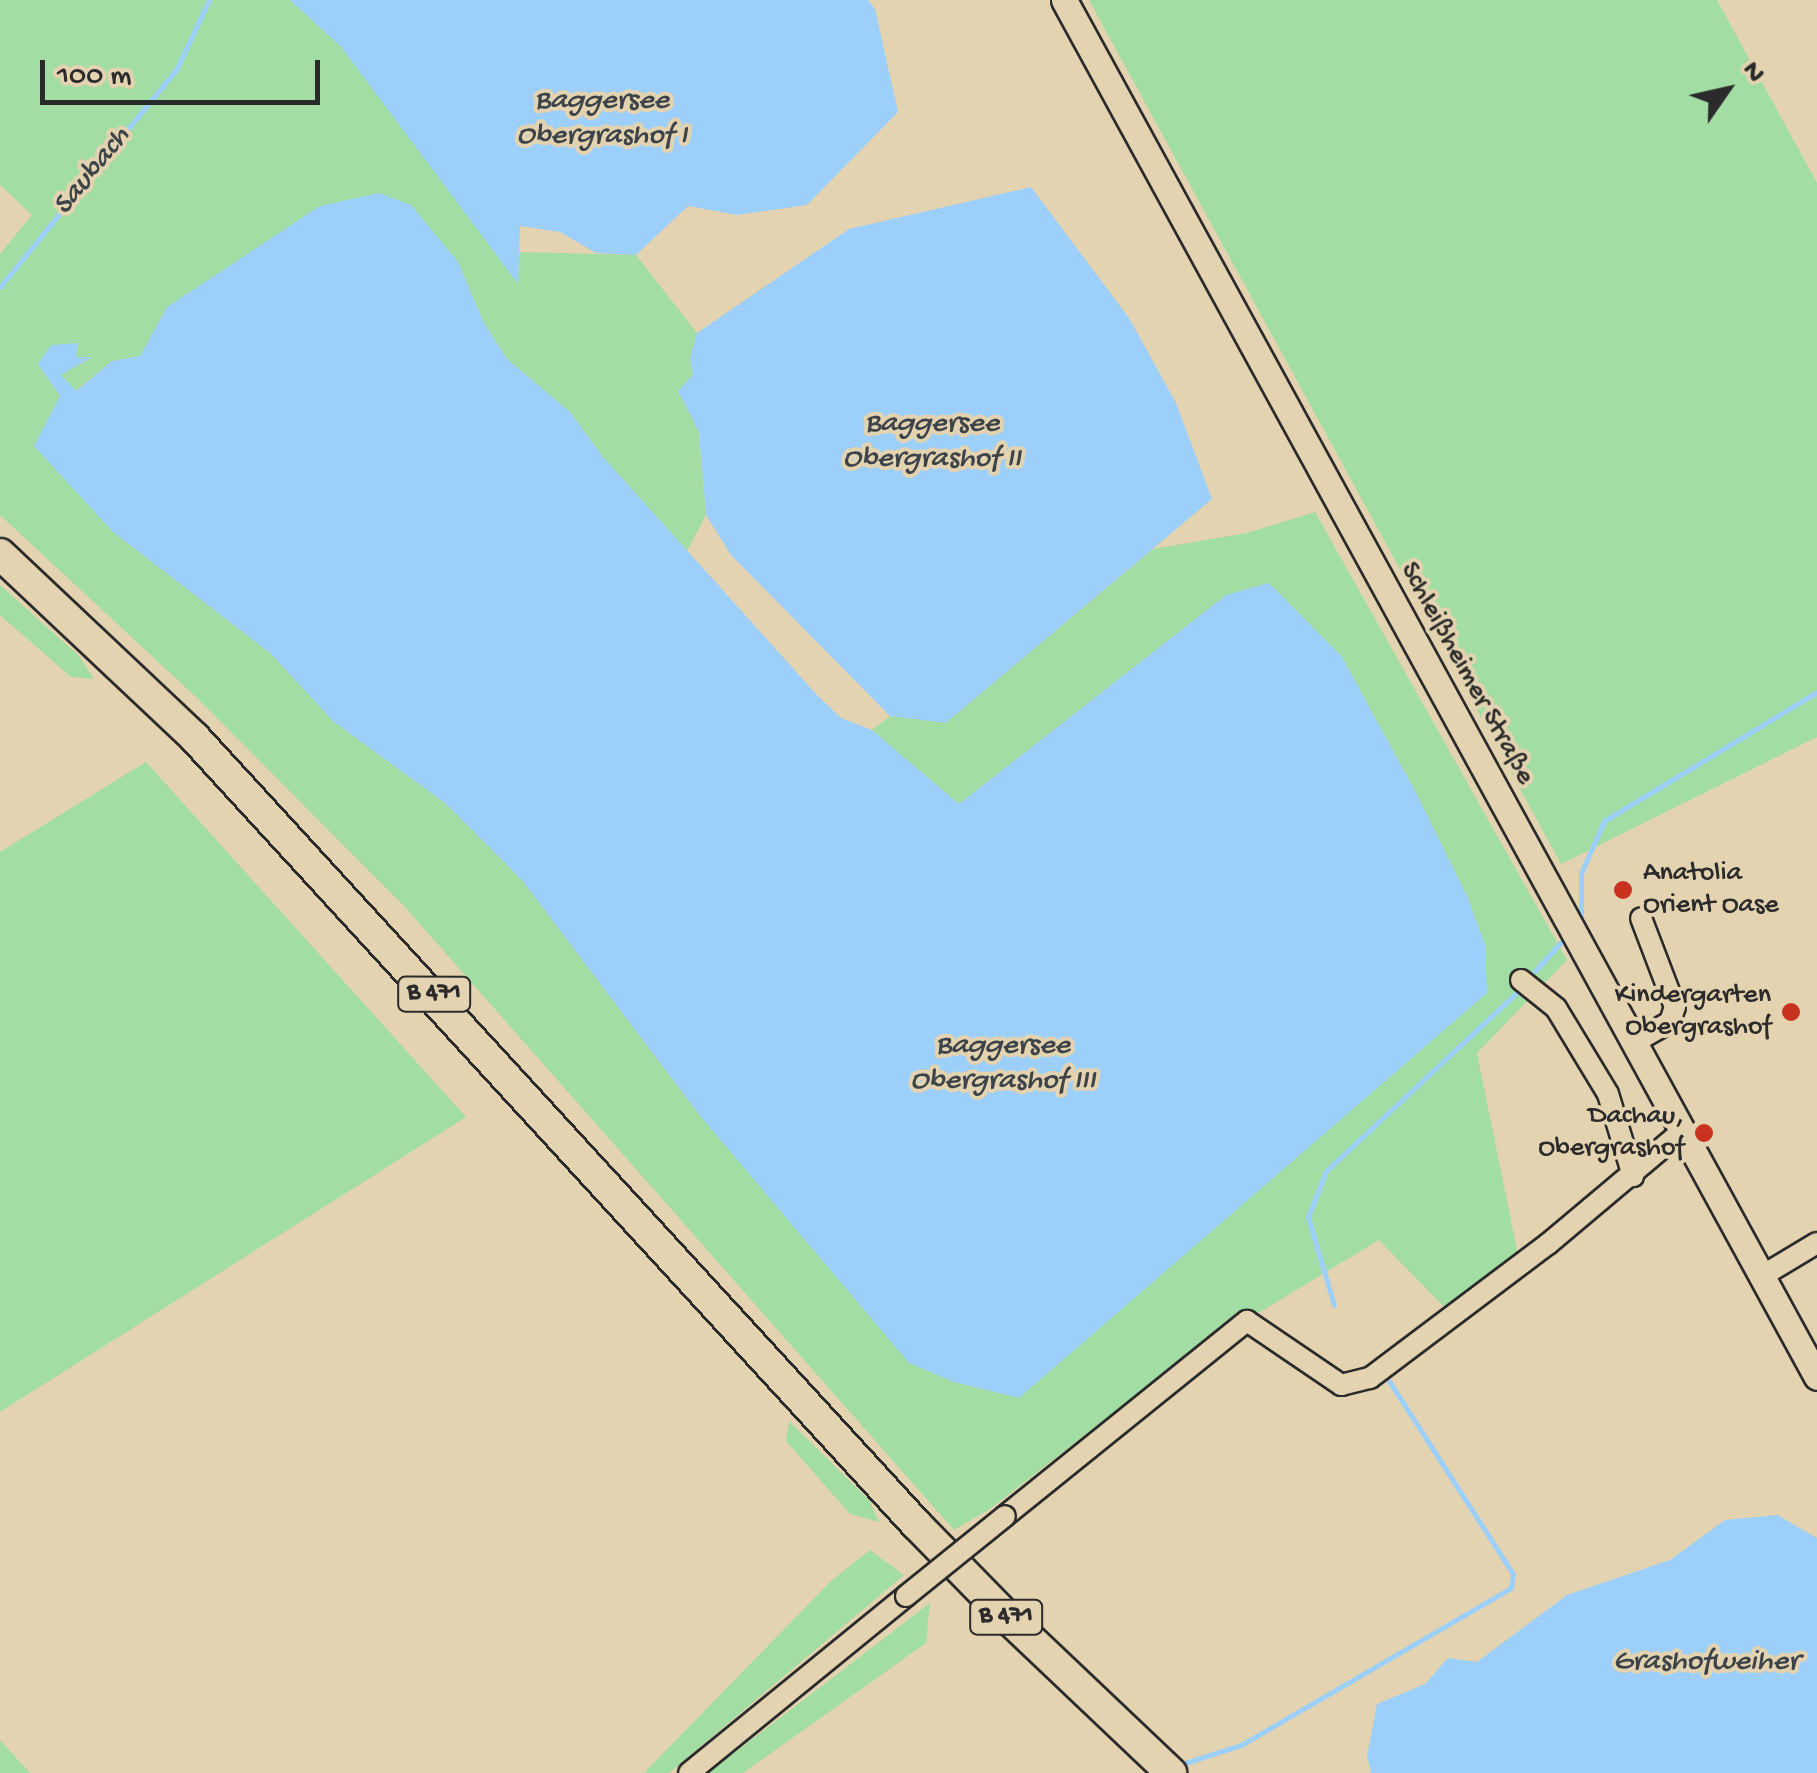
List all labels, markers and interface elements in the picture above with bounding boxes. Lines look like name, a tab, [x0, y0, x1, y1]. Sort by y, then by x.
scale bar	[45, 40, 325, 102]
north arrow	[1677, 40, 1777, 140]
text: N	[1733, 56, 1771, 90]
text: 100 m	[57, 60, 132, 95]
water label: Baggersee Obergrashof I	[517, 84, 687, 154]
water label: Saubach	[46, 120, 140, 224]
water label: Baggersee Obergrashof II	[843, 407, 1021, 478]
street label: Schleißheimer Straße	[1391, 557, 1541, 791]
place label: Anatolia Orient Oase	[1643, 857, 1779, 923]
marker: Anatolia Orient Oase	[1612, 879, 1634, 901]
road number: B 471	[396, 974, 472, 1014]
place label: Kindergarten Obergrashof	[1615, 979, 1771, 1045]
marker: Kindergarten Obergrashof	[1780, 1001, 1802, 1023]
water label: Baggersee Obergrashof III	[911, 1029, 1095, 1100]
place label: Dachau, Obergrashof	[1538, 1100, 1684, 1166]
marker: Dachau, Obergrashof	[1693, 1122, 1715, 1144]
road number: B 471	[968, 1597, 1044, 1637]
water label: Grashofweiher	[1613, 1645, 1799, 1681]

